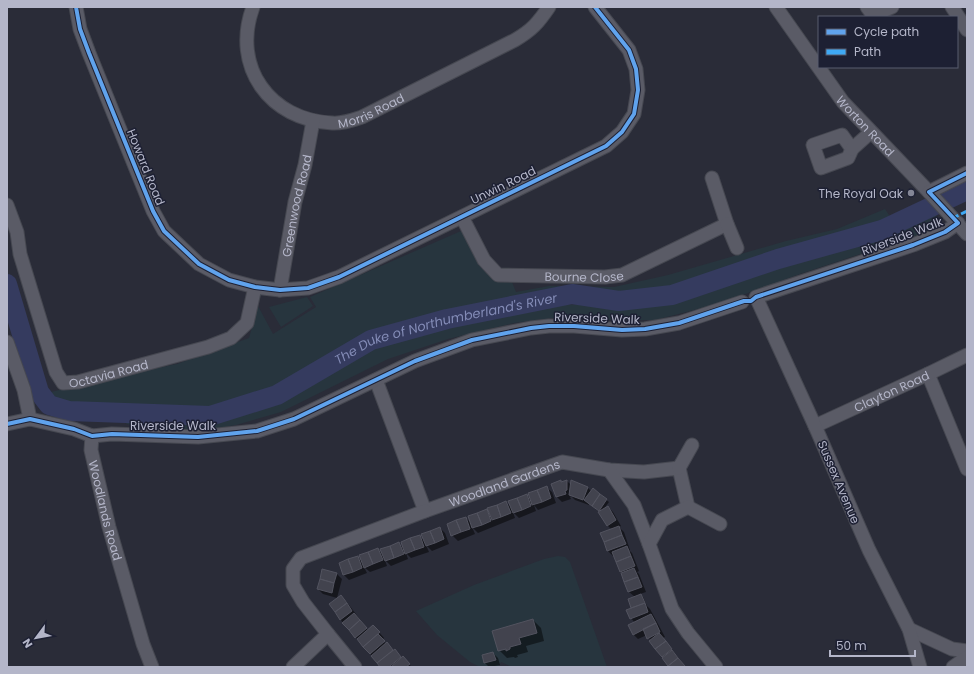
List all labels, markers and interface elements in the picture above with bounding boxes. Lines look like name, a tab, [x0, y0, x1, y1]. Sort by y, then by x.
legend	[818, 16, 958, 68]
text: Cycle path	[854, 23, 919, 40]
text: Path	[854, 43, 881, 60]
street label: Morris Road	[337, 89, 407, 132]
street label: Worton Road	[832, 92, 899, 160]
street label: Howard Road	[123, 126, 169, 208]
street label: Greenwood Road	[277, 153, 315, 258]
street label: Unwin Road	[468, 162, 538, 208]
place label: The Royal Oak	[818, 185, 904, 202]
marker: The Royal Oak	[906, 188, 916, 198]
street label: Riverside Walk	[859, 212, 946, 259]
street label: Bourne Close	[544, 266, 625, 286]
water label: The Duke of Northumberland's River	[331, 287, 560, 369]
street label: Riverside Walk	[554, 308, 641, 328]
street label: Octavia Road	[68, 355, 150, 391]
street label: Clayton Road	[851, 366, 932, 416]
street label: Riverside Walk	[130, 417, 217, 434]
street label: Sussex Avenue	[814, 438, 864, 526]
street label: Woodland Gardens	[446, 455, 562, 510]
street label: Woodlands Road	[85, 458, 127, 562]
north arrow	[16, 618, 56, 658]
scale bar	[830, 632, 915, 658]
text: N	[19, 636, 36, 651]
text: 50 m	[836, 637, 867, 654]

